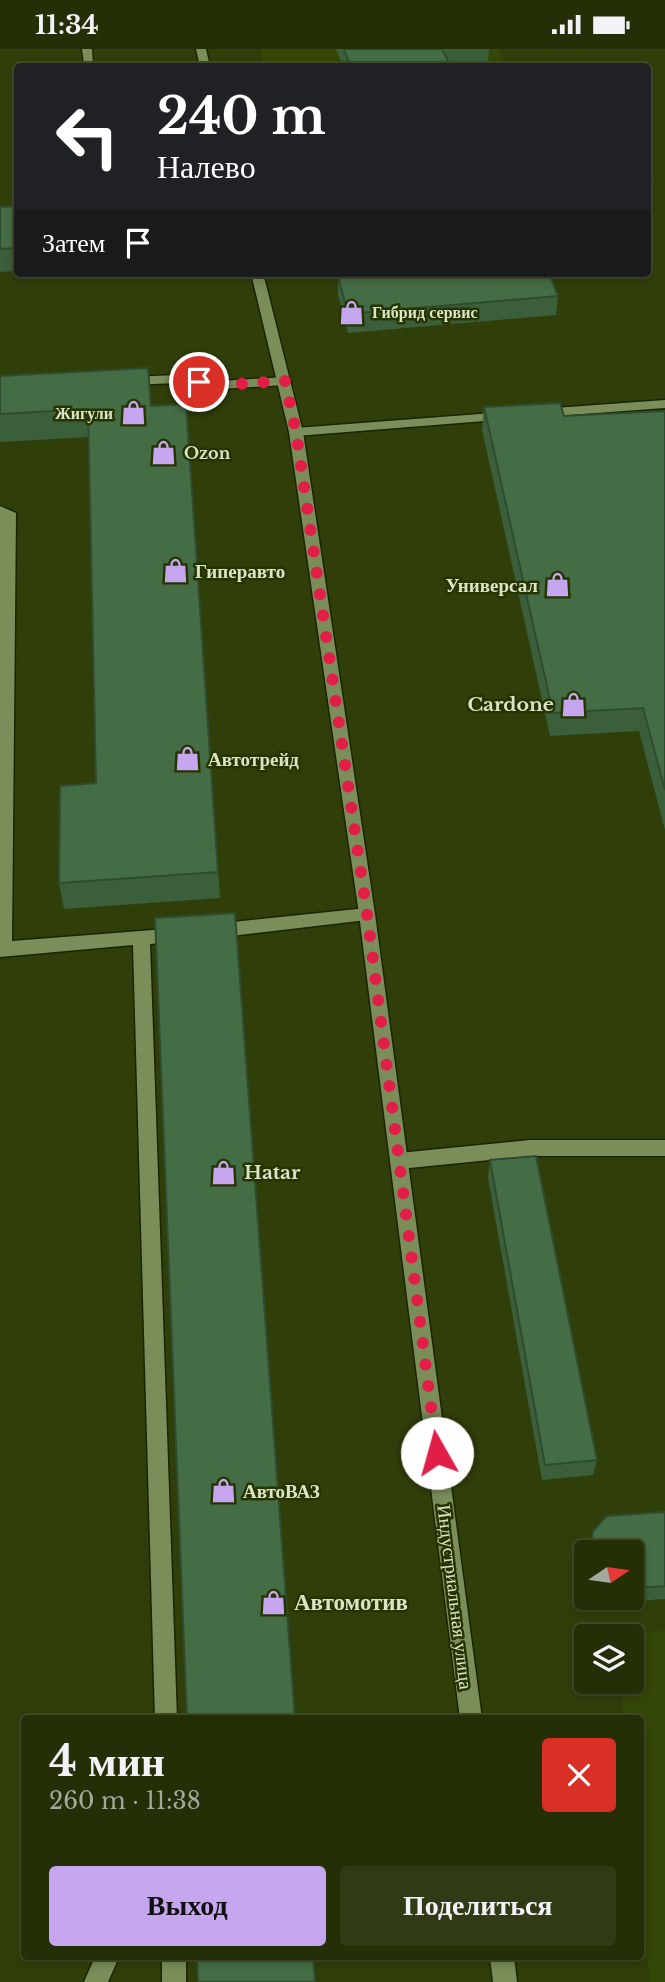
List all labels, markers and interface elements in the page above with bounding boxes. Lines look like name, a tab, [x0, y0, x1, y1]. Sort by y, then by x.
text: 11:34	[35, 9, 99, 41]
text: 240 m	[157, 86, 326, 147]
icon: left	[42, 91, 133, 182]
text: Налево	[157, 147, 256, 187]
icon: arrive	[119, 224, 157, 262]
text: Затем	[42, 227, 105, 259]
shop icon: Гибрид сервис	[338, 298, 366, 326]
place label: Гибрид сервис	[372, 302, 478, 322]
pin	[169, 352, 229, 412]
icon: arrive	[180, 363, 218, 401]
shop icon: Жигули	[119, 399, 147, 427]
place label: Жигули	[55, 403, 113, 423]
shop icon: Ozon	[150, 439, 178, 467]
place label: Ozon	[184, 443, 231, 463]
shop icon: Гиперавто	[161, 557, 189, 585]
place label: Гиперавто	[195, 560, 285, 583]
shop icon: Универсал	[544, 571, 572, 599]
place label: Универсал	[445, 574, 538, 597]
shop icon: Cardone	[560, 690, 588, 718]
place label: Cardone	[467, 693, 554, 716]
shop icon: Автотрейд	[174, 745, 202, 773]
place label: Автотрейд	[208, 748, 299, 771]
shop icon: Hatar	[210, 1158, 238, 1186]
place label: Hatar	[244, 1161, 301, 1184]
position arrow	[400, 1416, 474, 1490]
shop icon: АвтоВАЗ	[209, 1477, 237, 1505]
place label: АвтоВАЗ	[243, 1480, 320, 1503]
street label: Индустриальная улица	[432, 1503, 478, 1691]
north arrow	[574, 1540, 644, 1610]
map controls	[574, 1540, 644, 1694]
shop icon: Автомотив	[260, 1588, 288, 1616]
place label: Автомотив	[294, 1588, 408, 1616]
button: layers	[574, 1624, 644, 1694]
text: 4 мин	[49, 1735, 165, 1787]
button: close	[542, 1738, 616, 1812]
text: 260 m · 11:38	[49, 1787, 201, 1815]
button: Выход	[49, 1866, 326, 1946]
button: Поделиться	[340, 1866, 616, 1946]

